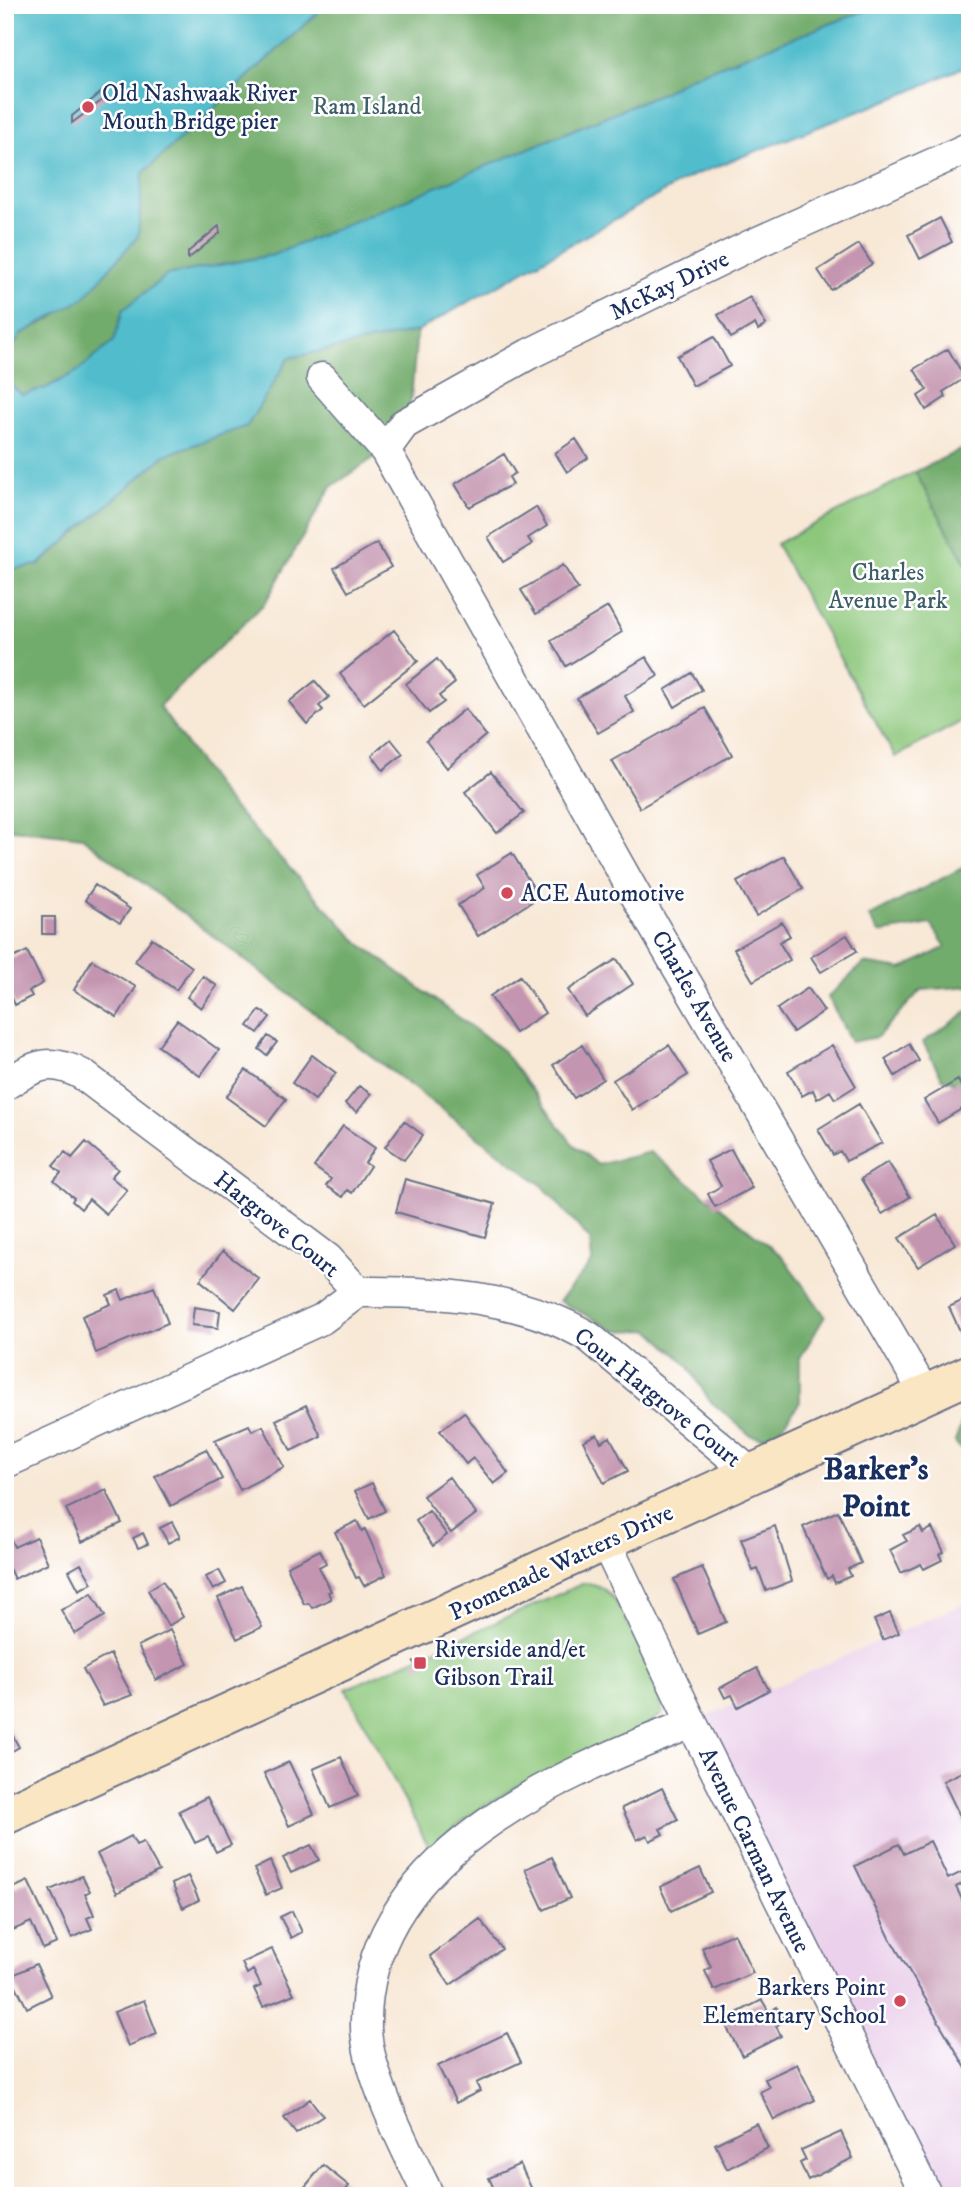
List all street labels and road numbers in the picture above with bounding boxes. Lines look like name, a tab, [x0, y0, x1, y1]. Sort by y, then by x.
street label: McKay Drive	[605, 244, 734, 328]
street label: Charles Avenue	[644, 925, 744, 1068]
street label: Hargrove Court	[207, 1165, 345, 1285]
street label: Cour Hargrove Court	[568, 1321, 747, 1475]
street label: Promenade Watters Drive	[445, 1498, 678, 1628]
street label: Avenue Carman Avenue	[691, 1743, 817, 1958]

